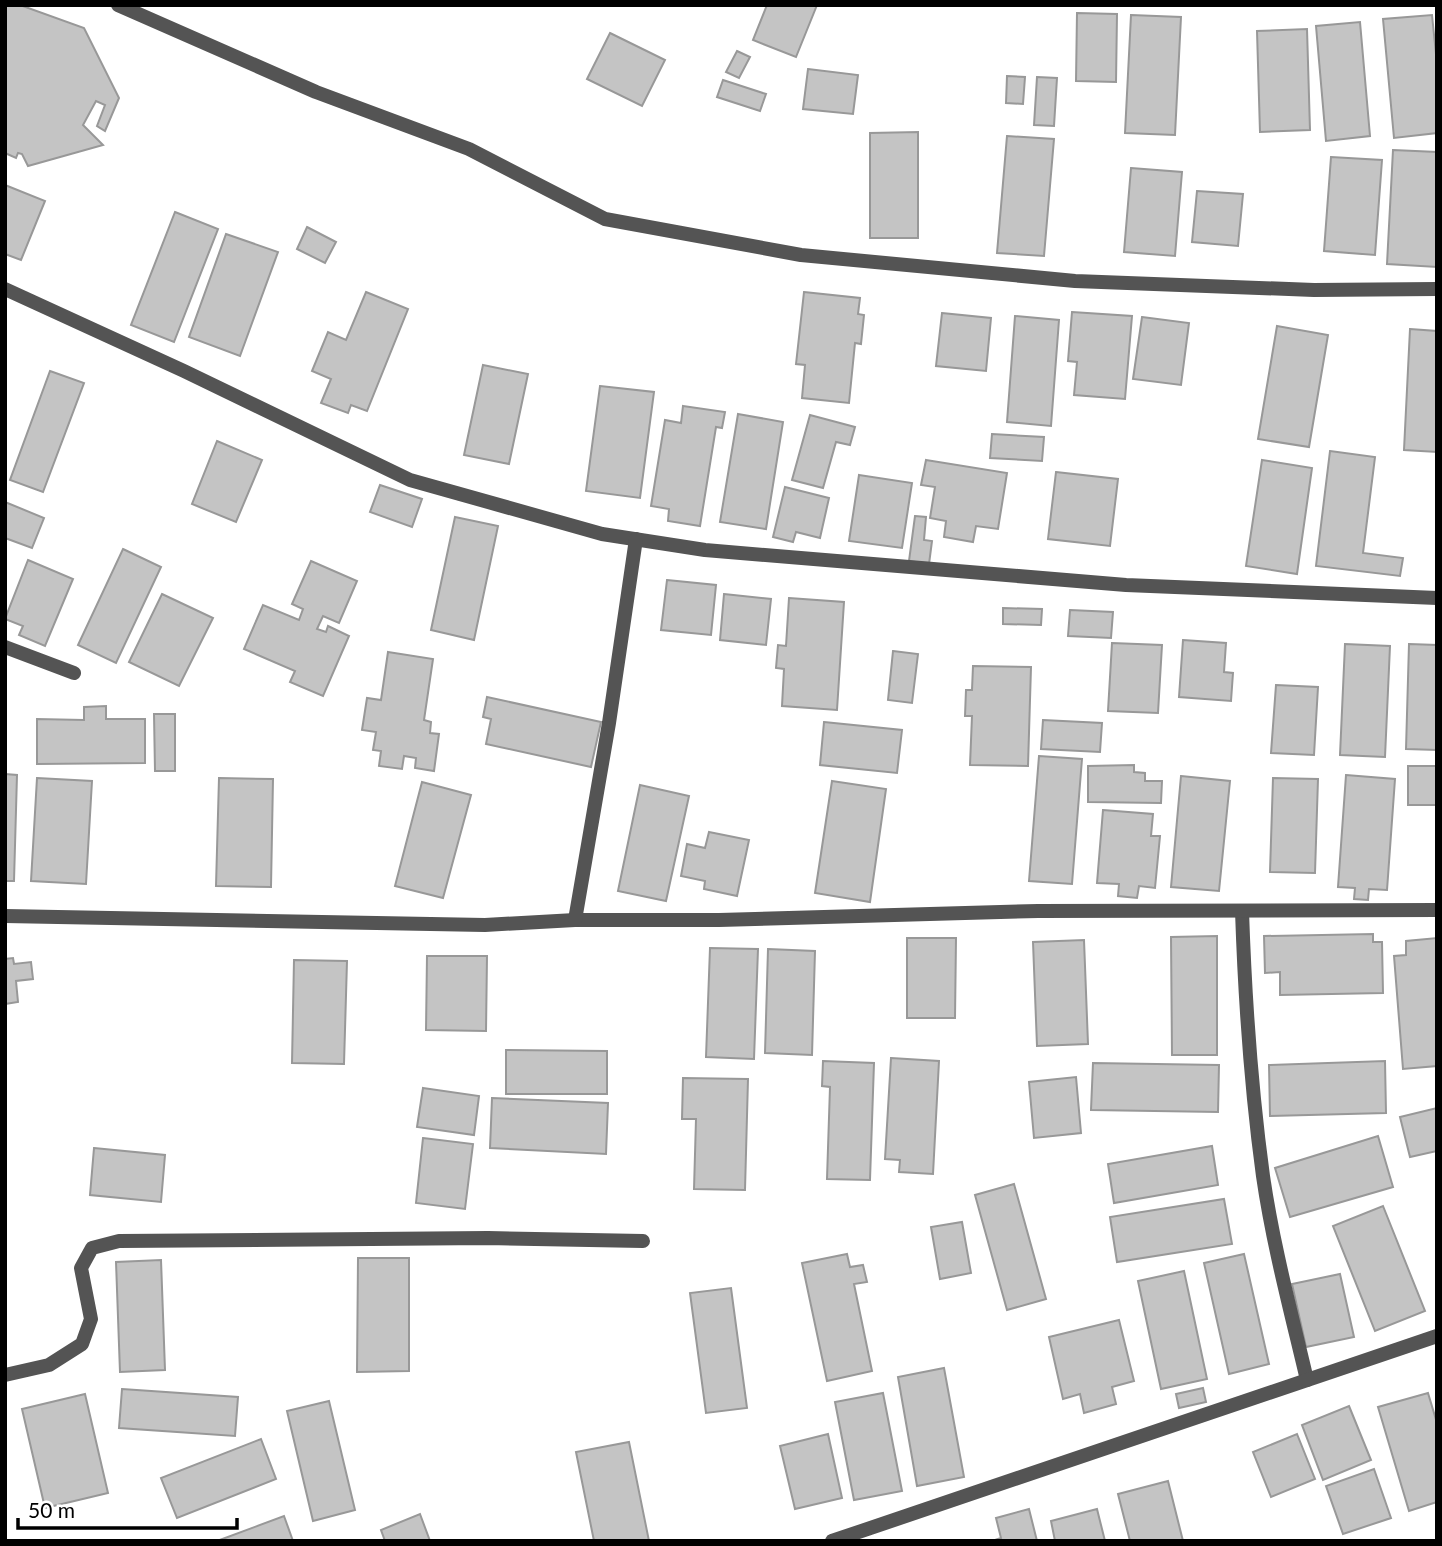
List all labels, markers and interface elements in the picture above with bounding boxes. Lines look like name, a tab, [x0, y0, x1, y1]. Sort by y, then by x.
scale bar	[18, 1486, 236, 1530]
text: 50 m	[28, 1497, 75, 1522]

